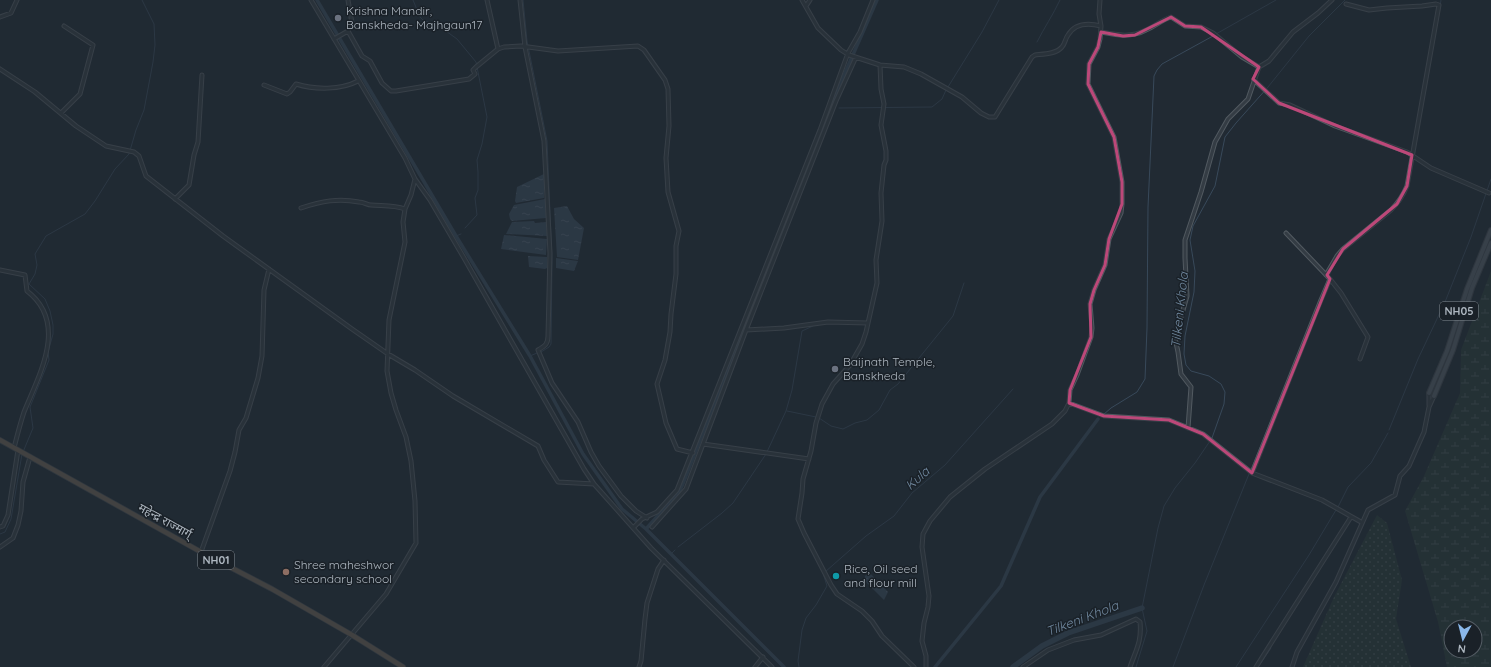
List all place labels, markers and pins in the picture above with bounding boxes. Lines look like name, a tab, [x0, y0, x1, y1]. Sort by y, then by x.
place label: Krishna Mandir, Banskheda- Majhgaun17	[346, 3, 482, 32]
marker: Krishna Mandir, Banskheda- Majhgaun17	[333, 13, 343, 23]
place label: Baijnath Temple, Banskheda	[843, 354, 935, 383]
marker: Baijnath Temple, Banskheda	[830, 364, 840, 374]
place label: Shree maheshwor secondary school	[294, 557, 394, 586]
place label: Rice, Oil seed and flour mill	[844, 561, 917, 590]
marker: Shree maheshwor secondary school	[281, 567, 291, 577]
marker: Rice, Oil seed and flour mill	[831, 571, 841, 581]

